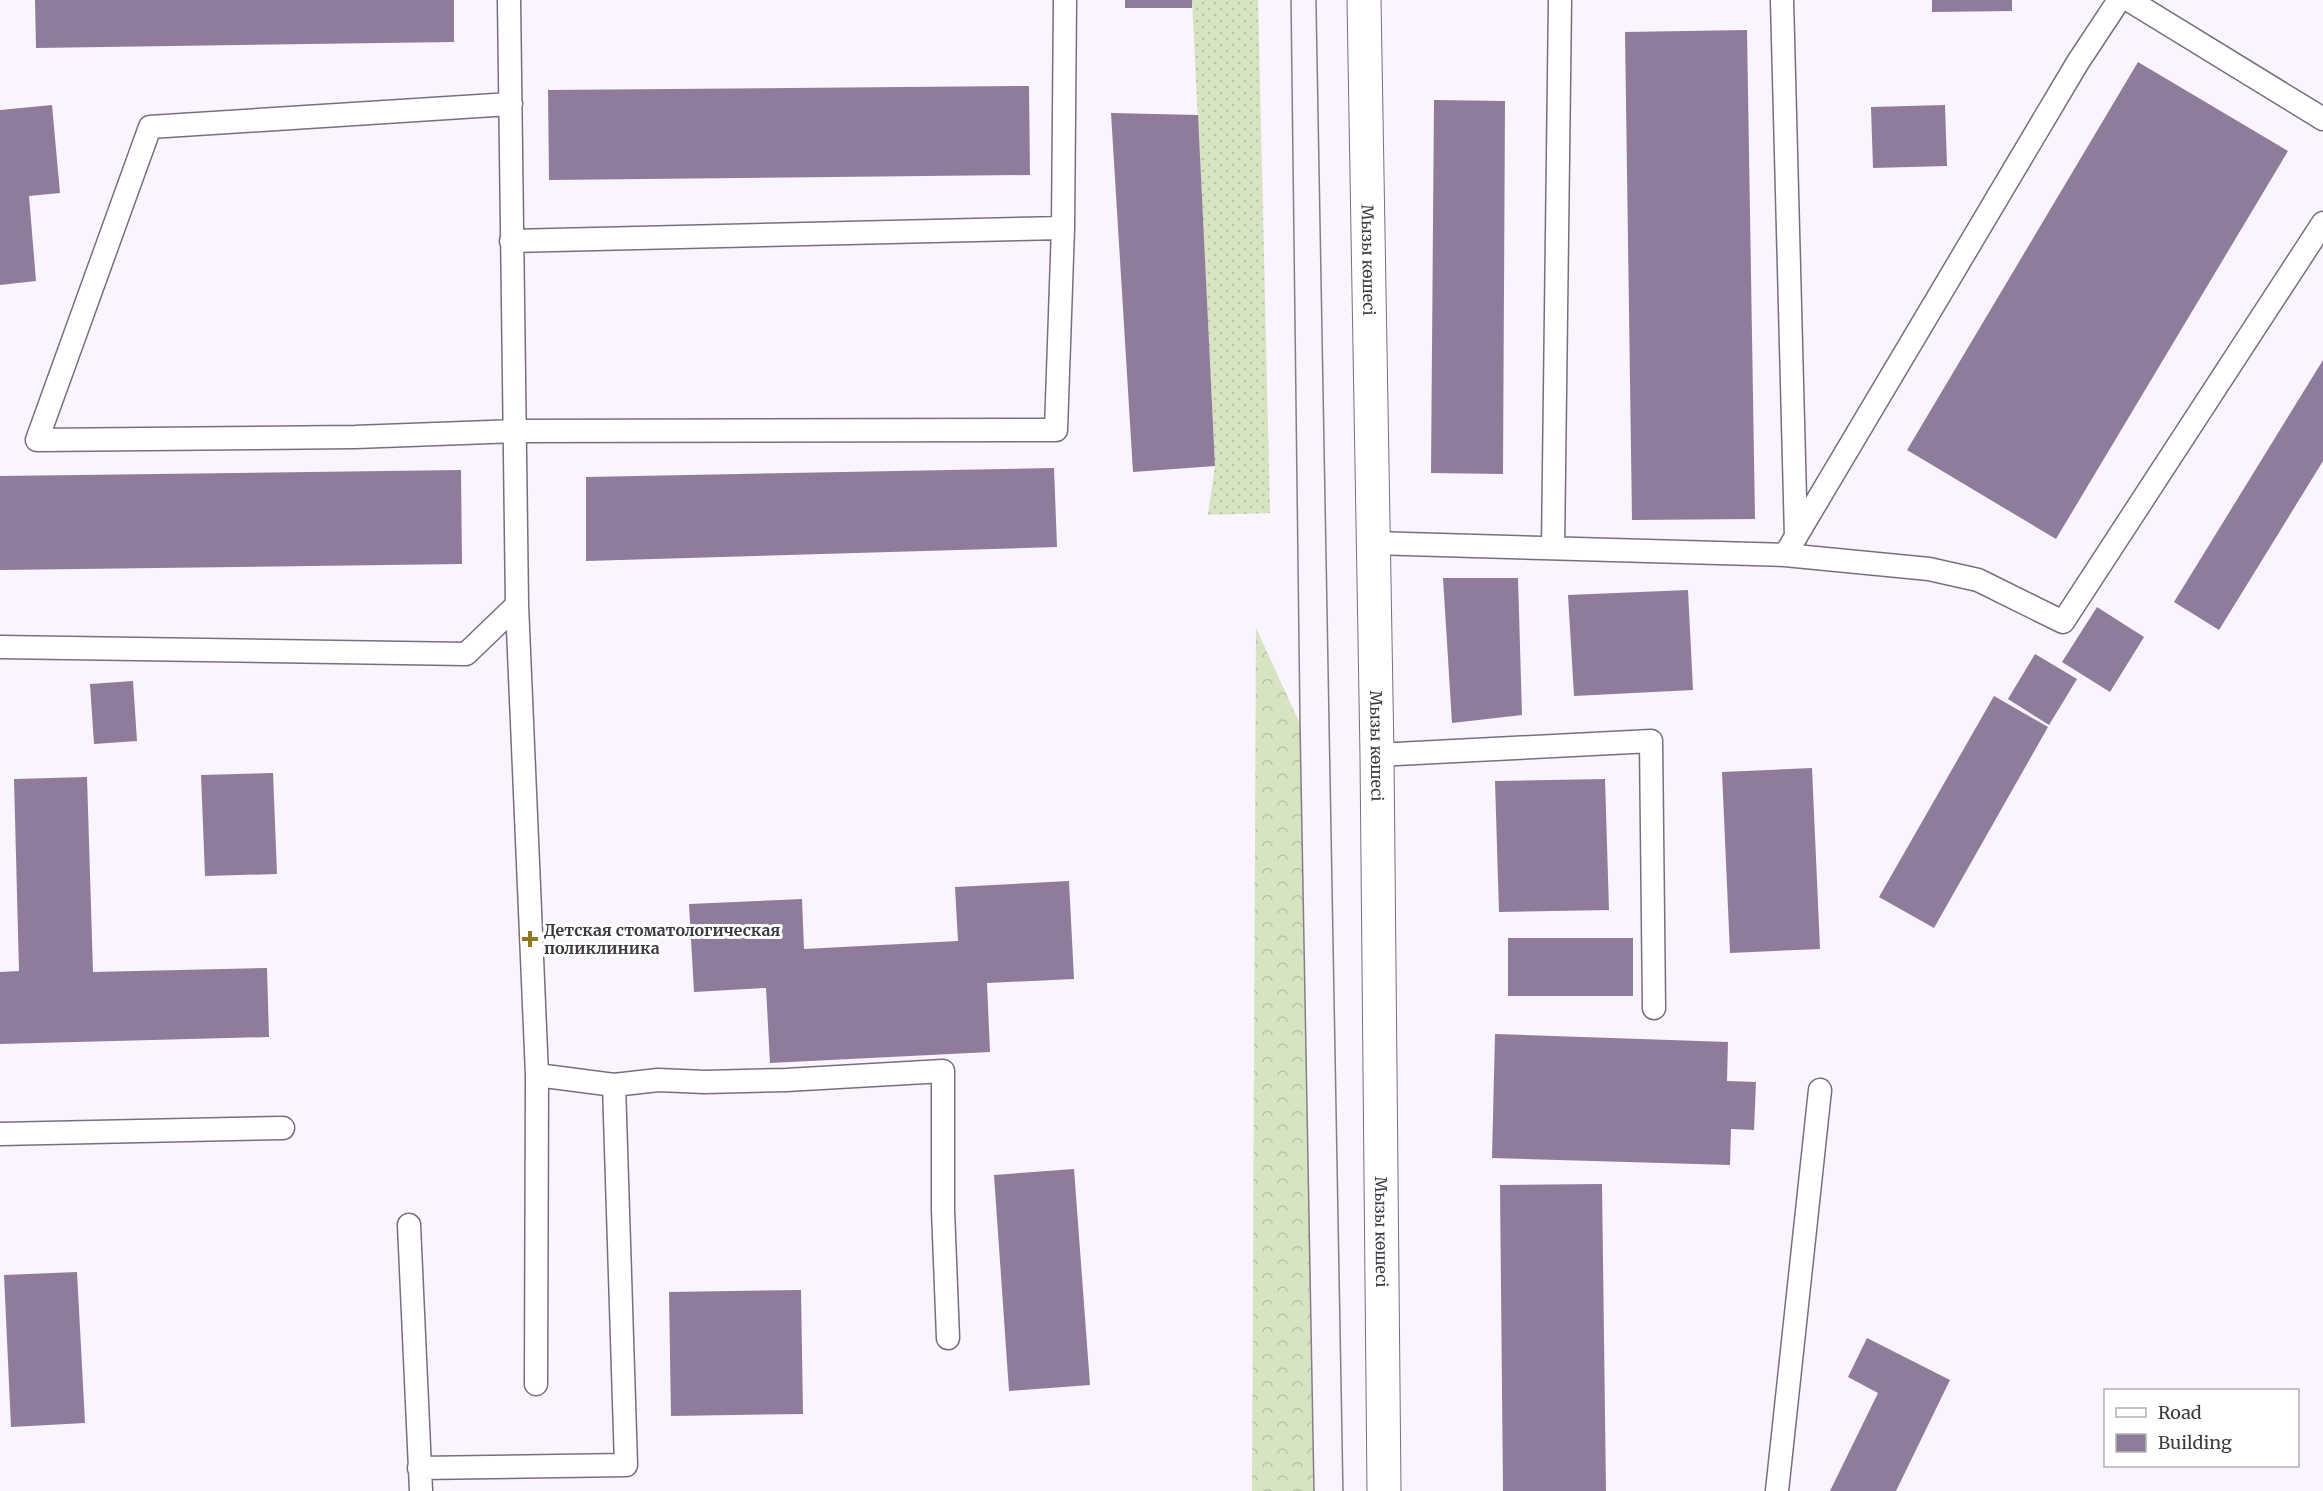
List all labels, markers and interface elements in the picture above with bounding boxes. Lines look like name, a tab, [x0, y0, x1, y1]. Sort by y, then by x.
street label: Мызы көшесі	[1358, 204, 1379, 316]
street label: Мызы көшесі	[1366, 690, 1387, 802]
place label: Детская стоматологическая поликлиника	[544, 920, 781, 958]
marker: Детская стоматологическая поликлиника	[521, 930, 539, 948]
street label: Мызы көшесі	[1371, 1176, 1392, 1287]
legend	[2104, 1389, 2299, 1467]
text: Road	[2158, 1401, 2202, 1424]
text: Building	[2158, 1431, 2232, 1454]

